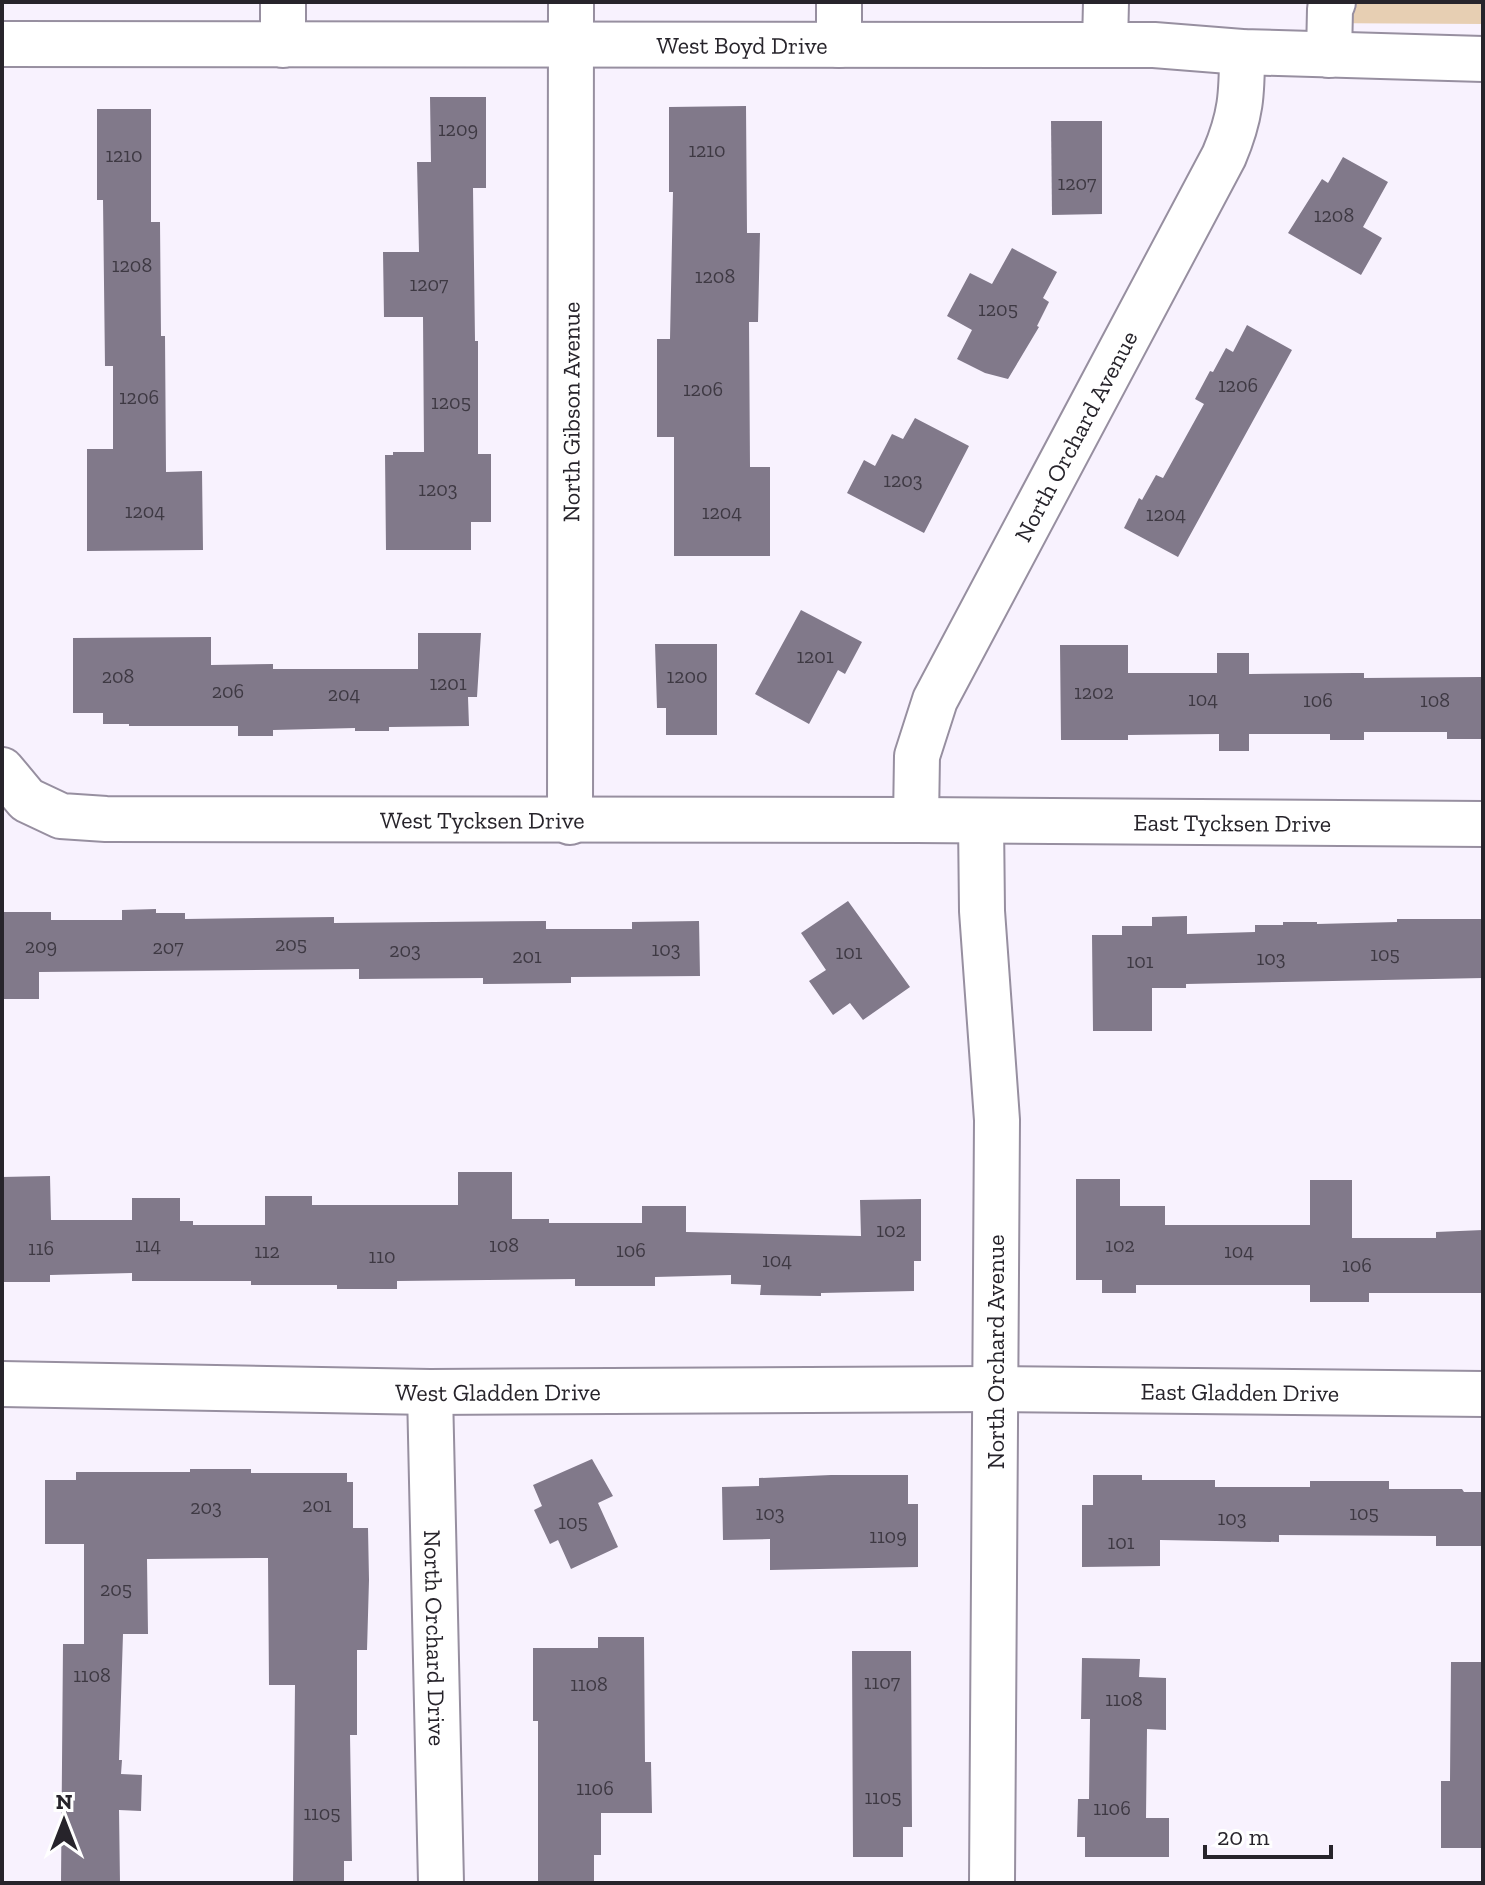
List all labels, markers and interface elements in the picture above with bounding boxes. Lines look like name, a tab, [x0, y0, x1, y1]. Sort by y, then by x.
street label: West Boyd Drive	[656, 30, 828, 59]
house number: 1209	[438, 117, 478, 141]
house number: 1210	[688, 138, 726, 162]
house number: 1210	[105, 143, 143, 167]
house number: 1207	[1058, 171, 1097, 195]
house number: 1208	[1314, 203, 1354, 227]
house number: 1208	[112, 253, 152, 277]
house number: 1208	[695, 264, 735, 288]
house number: 1207	[410, 272, 449, 296]
house number: 1205	[978, 297, 1018, 321]
street label: North Gibson Avenue	[556, 302, 585, 522]
street label: North Orchard Avenue	[1007, 325, 1143, 546]
house number: 1206	[1218, 373, 1258, 397]
house number: 1206	[683, 377, 723, 401]
house number: 1206	[119, 385, 159, 409]
house number: 1205	[431, 390, 471, 414]
house number: 1203	[883, 468, 923, 492]
house number: 1203	[418, 477, 458, 501]
house number: 1204	[125, 499, 165, 523]
house number: 1204	[702, 500, 742, 524]
house number: 1204	[1146, 502, 1186, 526]
house number: 1201	[796, 644, 834, 668]
house number: 208	[102, 664, 134, 688]
house number: 1200	[666, 664, 708, 688]
house number: 1201	[429, 671, 467, 695]
house number: 206	[212, 679, 244, 703]
house number: 1202	[1074, 680, 1114, 704]
house number: 204	[328, 682, 361, 706]
house number: 104	[1188, 687, 1218, 711]
house number: 106	[1303, 688, 1333, 712]
house number: 108	[1420, 688, 1450, 712]
street label: West Tycksen Drive	[380, 805, 585, 834]
street label: East Tycksen Drive	[1133, 807, 1331, 837]
house number: 205	[275, 932, 307, 956]
house number: 209	[25, 934, 57, 958]
house number: 207	[152, 935, 184, 959]
house number: 103	[652, 937, 681, 961]
house number: 203	[389, 938, 421, 962]
house number: 101	[836, 940, 863, 964]
house number: 105	[1370, 942, 1400, 966]
house number: 201	[512, 944, 542, 968]
house number: 103	[1257, 946, 1286, 970]
house number: 101	[1127, 949, 1154, 973]
house number: 102	[876, 1218, 906, 1242]
house number: 114	[135, 1233, 161, 1257]
house number: 108	[489, 1233, 519, 1257]
house number: 102	[1105, 1233, 1135, 1257]
street label: North Orchard Avenue	[981, 1235, 1010, 1469]
house number: 116	[28, 1236, 54, 1260]
house number: 106	[616, 1238, 646, 1262]
house number: 112	[254, 1239, 280, 1263]
house number: 104	[1224, 1239, 1254, 1263]
house number: 110	[369, 1244, 395, 1268]
house number: 104	[762, 1248, 792, 1272]
house number: 106	[1342, 1253, 1372, 1277]
street label: East Gladden Drive	[1140, 1376, 1339, 1407]
street label: West Gladden Drive	[395, 1377, 601, 1407]
house number: 201	[302, 1493, 332, 1517]
house number: 203	[190, 1495, 222, 1519]
house number: 103	[756, 1501, 785, 1525]
house number: 105	[1349, 1501, 1379, 1525]
house number: 103	[1218, 1506, 1247, 1530]
house number: 105	[558, 1510, 588, 1534]
house number: 1109	[869, 1524, 907, 1548]
street label: North Orchard Drive	[419, 1530, 452, 1746]
house number: 101	[1108, 1530, 1135, 1554]
house number: 205	[100, 1577, 132, 1601]
house number: 1108	[73, 1663, 111, 1687]
house number: 1107	[864, 1670, 901, 1694]
house number: 1108	[570, 1672, 608, 1696]
house number: 1108	[1105, 1687, 1143, 1711]
house number: 1106	[576, 1776, 614, 1800]
north arrow	[24, 1781, 104, 1861]
house number: 1105	[864, 1785, 902, 1809]
text: N	[56, 1788, 73, 1815]
house number: 1106	[1093, 1796, 1131, 1820]
house number: 1105	[303, 1801, 341, 1825]
scale bar	[1205, 1809, 1331, 1859]
text: 20 m	[1217, 1822, 1270, 1851]

